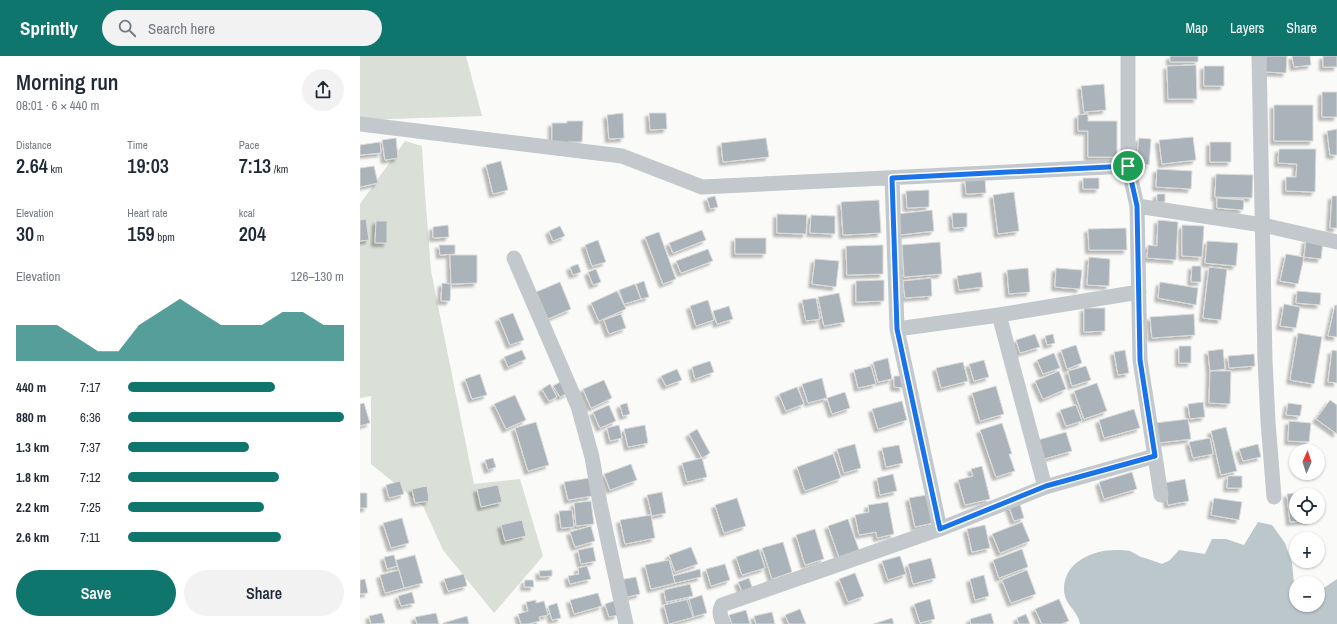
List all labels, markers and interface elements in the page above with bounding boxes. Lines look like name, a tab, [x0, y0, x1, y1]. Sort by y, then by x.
search box	[102, 10, 382, 46]
text: Sprintly	[20, 15, 78, 41]
icon: search	[116, 17, 138, 39]
text: Search here	[148, 18, 215, 39]
text: Map	[1186, 19, 1208, 37]
text: Layers	[1230, 19, 1264, 37]
text: Share	[1286, 19, 1317, 37]
text: Morning run	[16, 67, 119, 97]
button: share	[302, 69, 344, 111]
text: 08:01 · 6 × 440 m	[16, 97, 99, 114]
text: Distance	[16, 138, 52, 152]
text: Time	[127, 138, 148, 152]
text: Pace	[239, 138, 259, 152]
pin	[1111, 149, 1145, 183]
text: 2.64	[16, 152, 48, 179]
text: 19:03	[127, 152, 169, 179]
text: 7:13	[239, 152, 271, 179]
icon: arrive	[1117, 155, 1139, 177]
text: km	[48, 162, 62, 176]
text: /km	[271, 162, 288, 176]
text: Elevation	[16, 206, 54, 220]
text: Heart rate	[127, 206, 167, 220]
text: kcal	[239, 206, 255, 220]
text: 30	[16, 220, 34, 247]
text: 159	[127, 220, 155, 247]
text: 204	[239, 220, 266, 247]
text: m	[34, 230, 44, 244]
text: bpm	[155, 230, 175, 244]
text: Elevation	[16, 268, 60, 285]
text: 126–130 m	[291, 268, 344, 285]
text: 440 m	[16, 379, 46, 396]
text: 7:17	[80, 379, 101, 396]
text: 880 m	[16, 409, 46, 426]
text: 6:36	[80, 409, 101, 426]
text: 1.3 km	[16, 439, 49, 456]
text: 7:37	[80, 439, 101, 456]
north arrow	[1289, 444, 1325, 480]
map controls	[1289, 444, 1325, 612]
text: 1.8 km	[16, 469, 49, 486]
text: 7:12	[80, 469, 101, 486]
button: locate	[1289, 488, 1325, 524]
text: 2.2 km	[16, 499, 49, 516]
text: 7:25	[80, 499, 101, 516]
text: 2.6 km	[16, 529, 49, 546]
text: 7:11	[80, 529, 100, 546]
button: +	[1289, 532, 1325, 568]
button: Save	[16, 570, 176, 616]
button: Share	[184, 570, 344, 616]
button: −	[1289, 576, 1325, 612]

